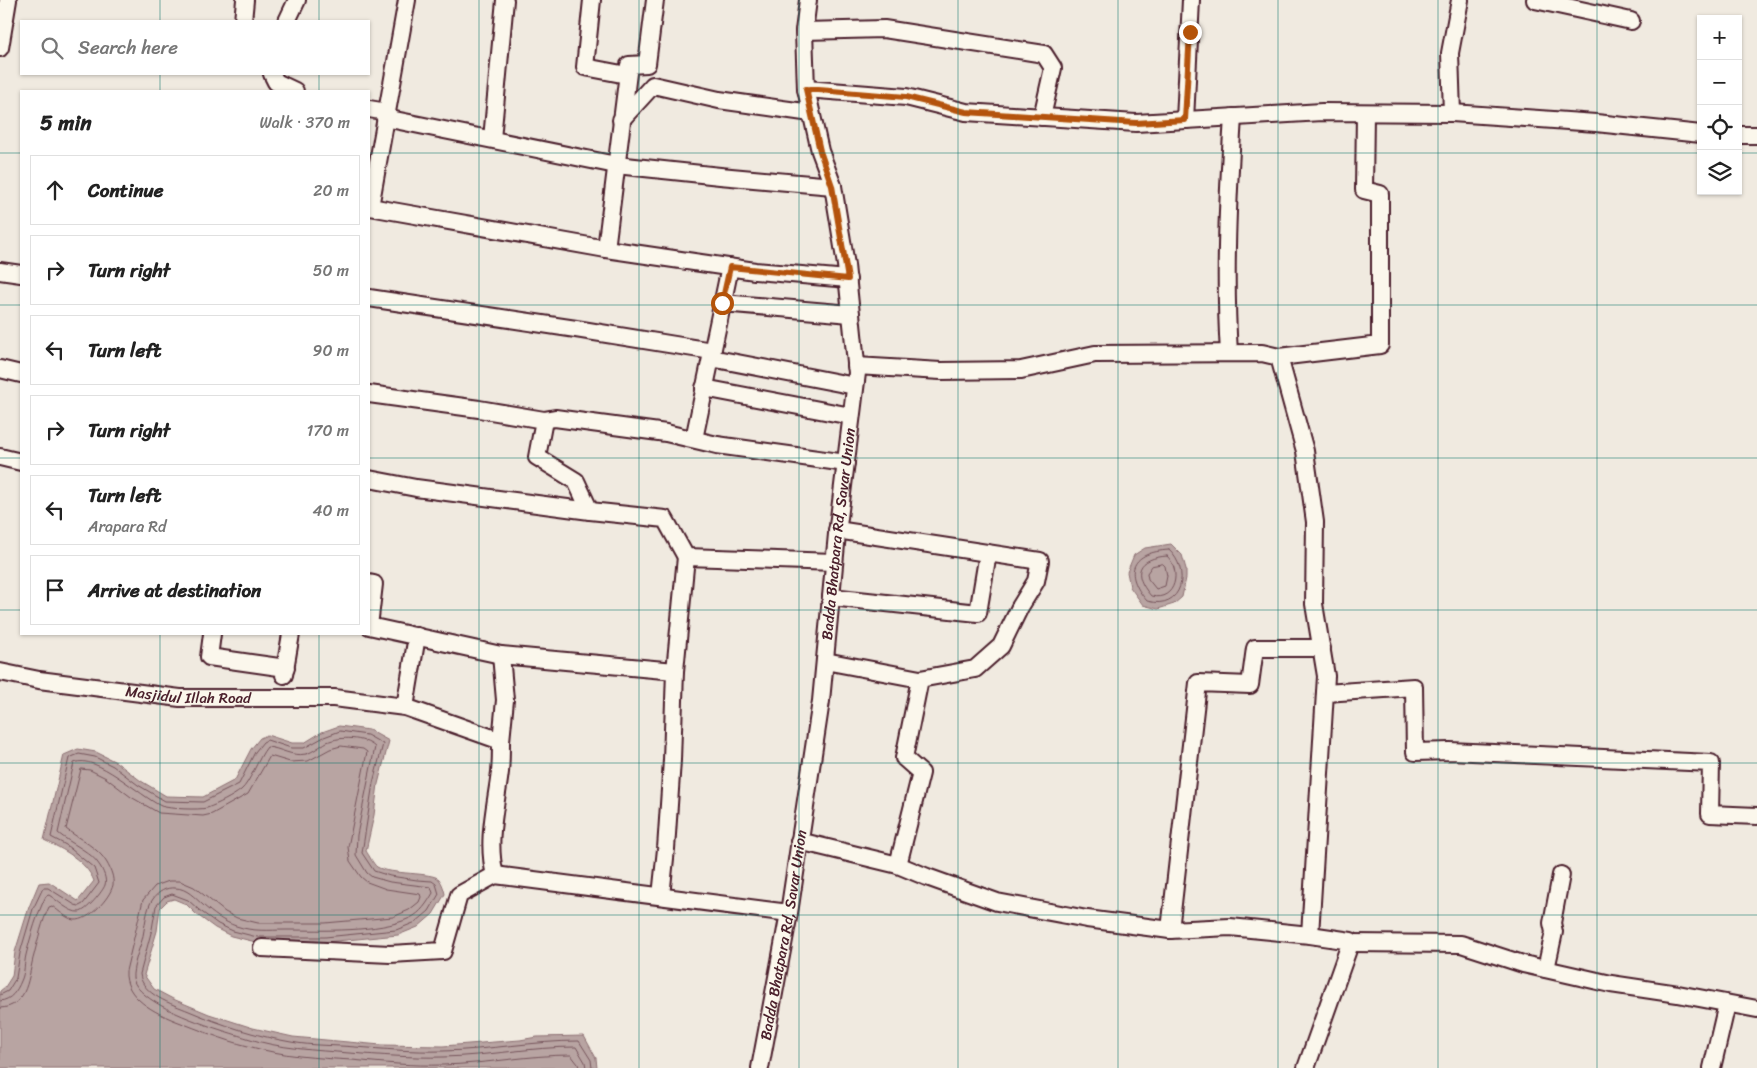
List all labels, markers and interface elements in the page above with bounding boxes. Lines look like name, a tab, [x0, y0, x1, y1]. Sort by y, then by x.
map controls	[1697, 15, 1742, 195]
button: +	[1697, 15, 1742, 60]
search box	[20, 20, 370, 75]
route end	[1179, 21, 1202, 44]
text: Search here	[78, 31, 178, 64]
icon: search	[38, 34, 66, 62]
button: −	[1697, 60, 1742, 105]
text: 5 min	[40, 104, 92, 142]
button: locate	[1697, 105, 1742, 150]
text: Walk · 370 m	[259, 108, 350, 137]
button: layers	[1697, 150, 1742, 195]
text: Continue	[88, 174, 164, 207]
icon: ahead	[41, 176, 69, 204]
text: 20 m	[313, 176, 349, 205]
text: Turn right	[88, 254, 170, 287]
icon: right	[41, 256, 69, 284]
text: 50 m	[313, 256, 349, 285]
route start	[711, 292, 734, 315]
text: Turn left	[88, 334, 161, 367]
icon: left	[41, 336, 69, 364]
text: 90 m	[313, 336, 349, 365]
text: Turn right	[88, 414, 170, 447]
icon: right	[41, 416, 69, 444]
text: 170 m	[306, 416, 349, 445]
street label: Badda Bhatpara Rd, Savar Union	[814, 426, 863, 641]
text: Turn left	[88, 479, 161, 512]
icon: left	[41, 496, 69, 524]
text: 40 m	[312, 496, 349, 525]
text: Arapara Rd	[88, 512, 166, 541]
text: Arrive at destination	[88, 574, 261, 607]
icon: arrive	[41, 576, 69, 604]
street label: Masjidul Illah Road	[124, 678, 252, 711]
street label: Badda Bhatpara Rd, Savar Union	[752, 828, 814, 1043]

